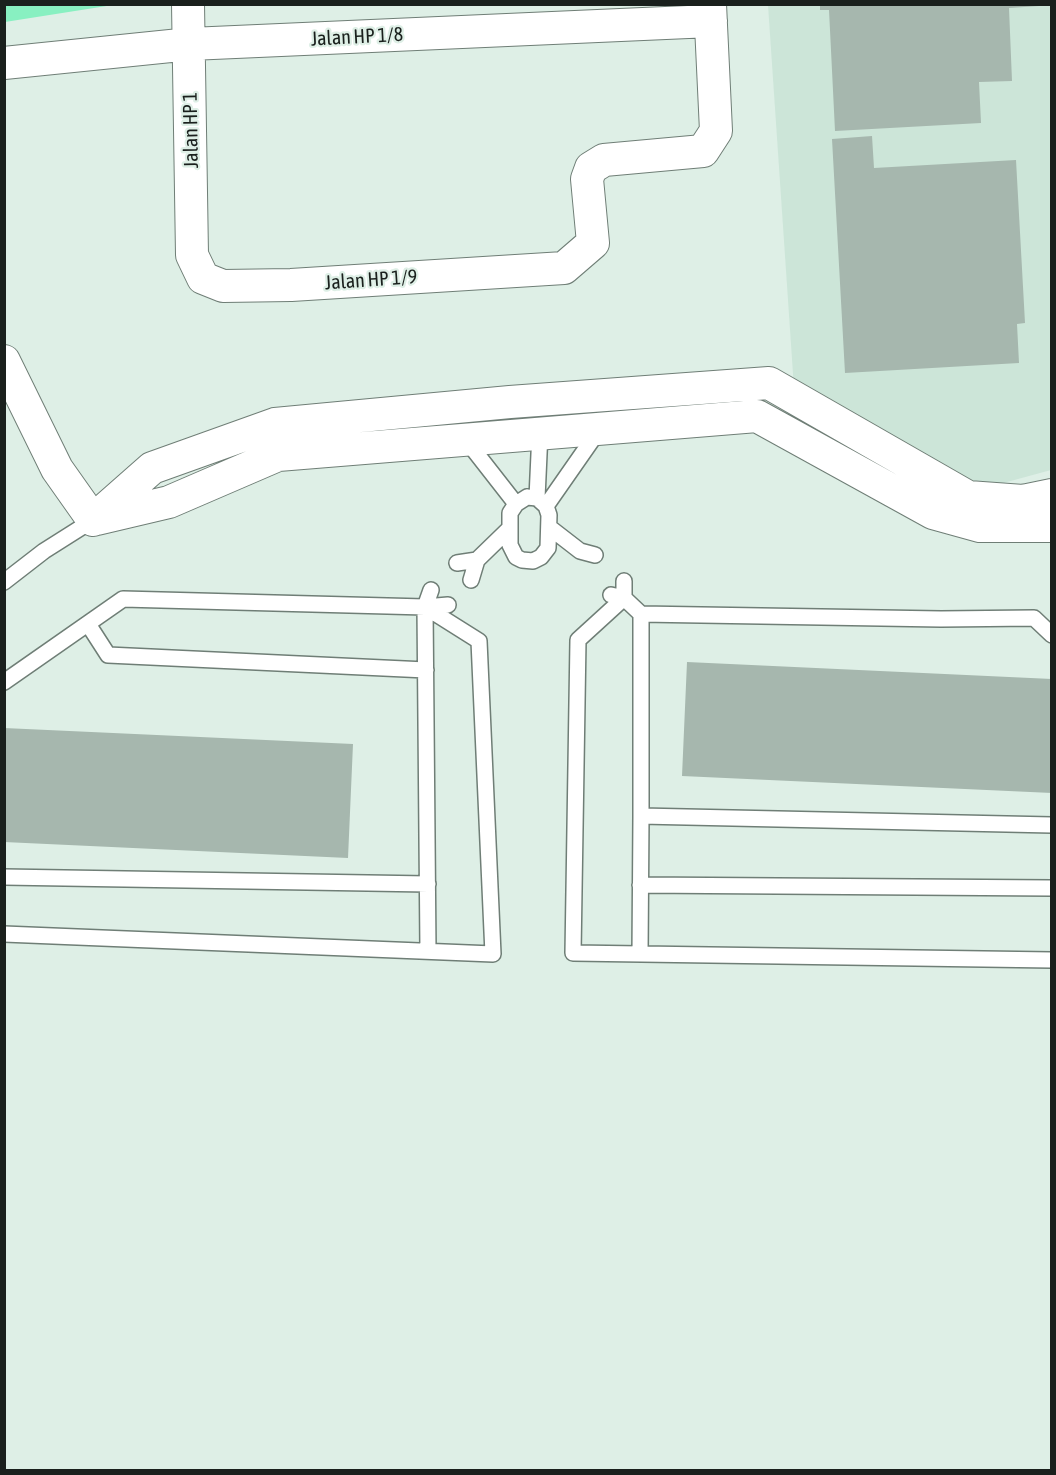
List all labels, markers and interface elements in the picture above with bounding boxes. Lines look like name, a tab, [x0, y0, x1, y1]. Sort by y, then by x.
street label: Jalan HP 1/8	[310, 23, 404, 51]
street label: Jalan HP 1	[178, 92, 204, 168]
street label: Jalan HP 1/9	[324, 265, 418, 295]

